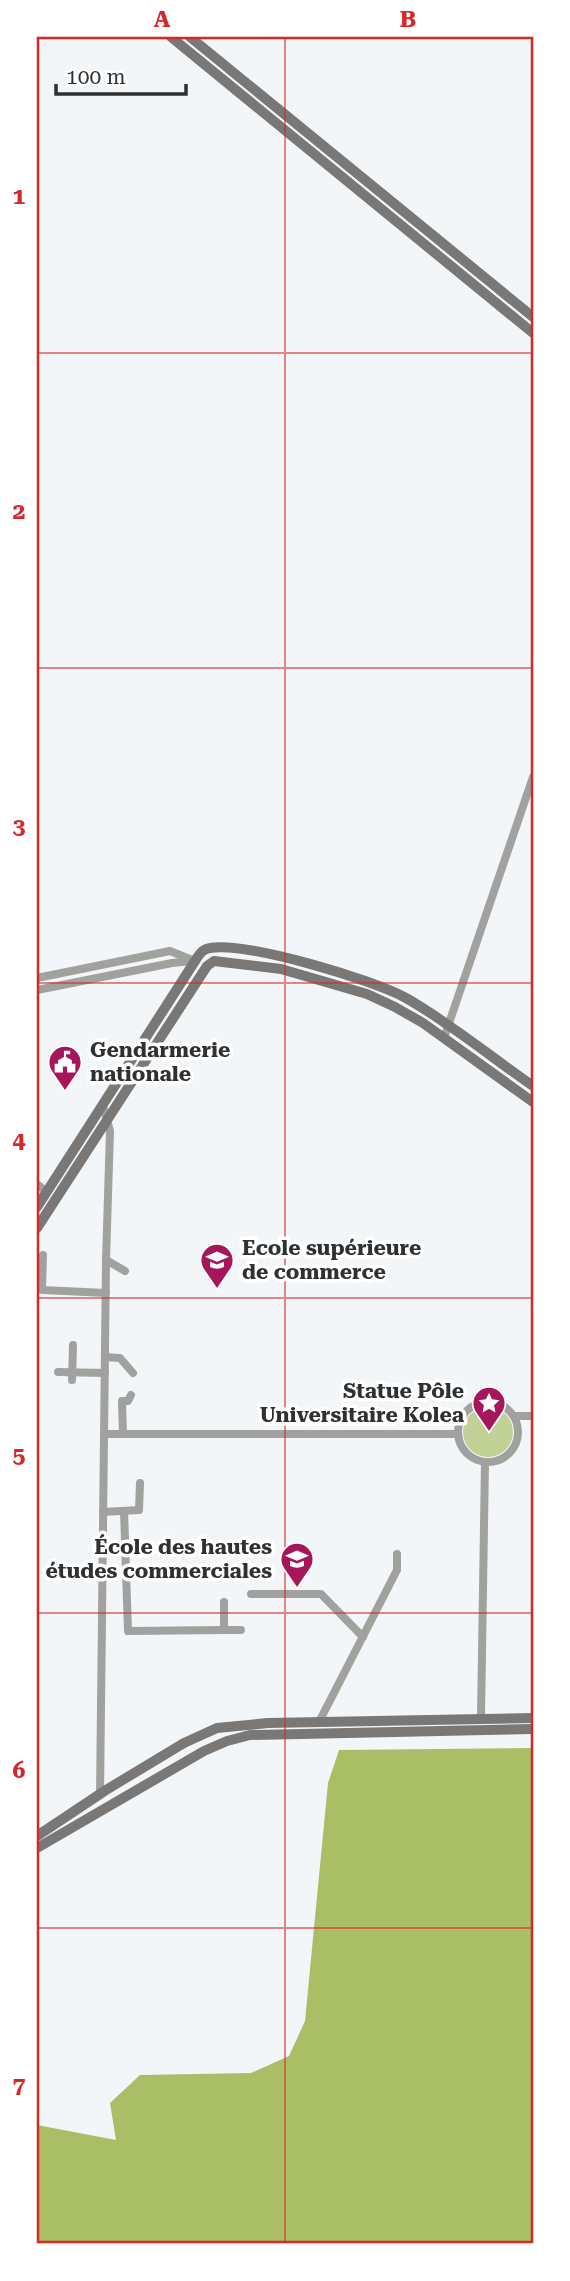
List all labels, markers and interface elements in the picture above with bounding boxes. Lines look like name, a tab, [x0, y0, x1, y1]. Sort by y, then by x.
text: A	[154, 6, 171, 33]
text: B	[400, 6, 416, 33]
scale bar	[56, 52, 186, 96]
text: 100 m	[66, 65, 126, 89]
text: 1	[13, 183, 26, 210]
text: 2	[13, 498, 25, 525]
text: 3	[13, 813, 26, 840]
place label: Gendarmerie nationale	[90, 1038, 230, 1086]
public building icon: Gendarmerie nationale	[46, 1043, 84, 1092]
text: 4	[13, 1127, 26, 1154]
place label: Ecole supérieure de commerce	[242, 1236, 421, 1284]
school or university icon: Ecole supérieure de commerce	[198, 1241, 236, 1290]
place label: Statue Pôle Universitaire Kolea	[260, 1379, 465, 1427]
place icon: Statue Pôle Universitaire Kolea	[470, 1384, 508, 1433]
text: 5	[13, 1442, 26, 1469]
place label: École des hautes études commerciales	[45, 1534, 272, 1583]
school or university icon: École des hautes études commerciales	[278, 1540, 316, 1589]
text: 6	[13, 1757, 26, 1784]
text: 7	[13, 2072, 26, 2099]

